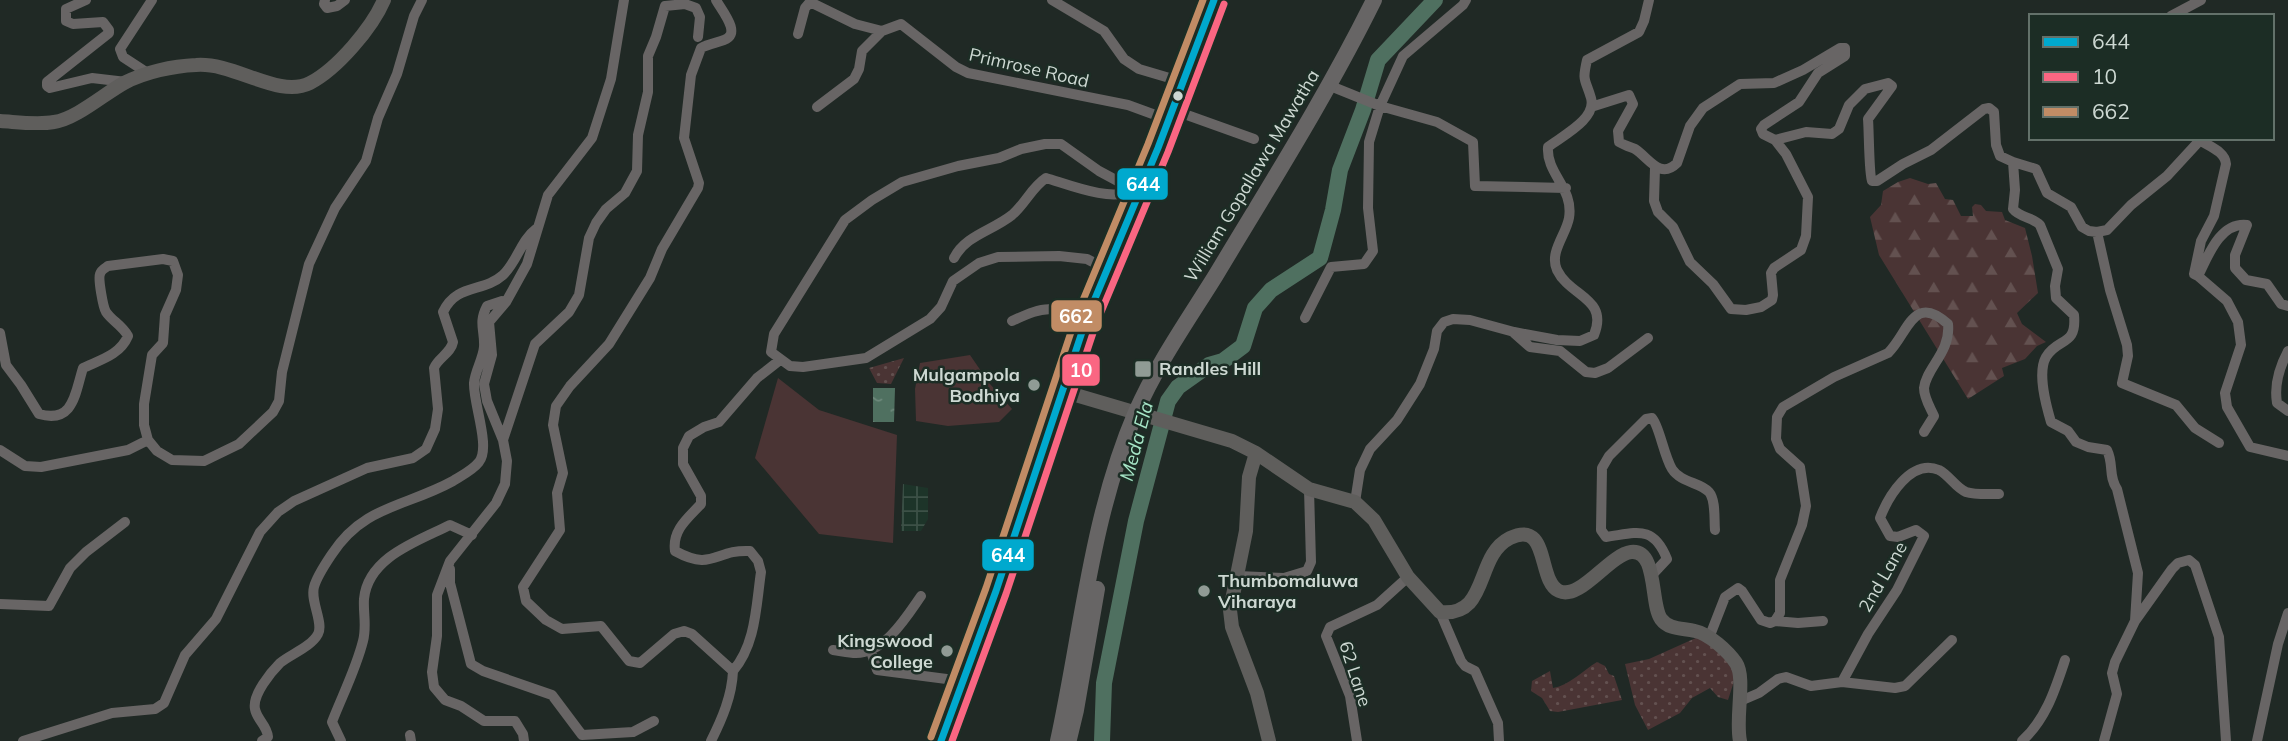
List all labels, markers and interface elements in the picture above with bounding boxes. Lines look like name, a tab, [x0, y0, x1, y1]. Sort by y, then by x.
legend	[2029, 14, 2274, 140]
text: 644	[2092, 28, 2130, 54]
street label: Primrose Road	[967, 43, 1091, 92]
text: 10	[2092, 63, 2117, 89]
street label: William Gopallawa Mawatha	[1179, 65, 1324, 286]
unlabelled marker	[1171, 89, 1185, 103]
text: 662	[2092, 98, 2130, 124]
line badge: 644	[1116, 167, 1169, 201]
text: 644	[1126, 172, 1161, 196]
line badge: 662	[1050, 299, 1103, 333]
text: 662	[1059, 304, 1093, 328]
line badge: 10	[1061, 353, 1101, 387]
place label: Randles Hill	[1159, 357, 1261, 380]
text: 10	[1070, 358, 1092, 382]
marker: Randles Hill	[1133, 359, 1153, 379]
place label: Mulgampola Bodhiya	[913, 363, 1020, 407]
marker: Mulgampola Bodhiya	[1026, 377, 1042, 393]
water label: Meda Ela	[1114, 399, 1158, 483]
street label: 2nd Lane	[1853, 537, 1912, 616]
line badge: 644	[981, 538, 1035, 572]
text: 644	[991, 543, 1026, 567]
place label: Thumbomaluwa Viharaya	[1217, 569, 1358, 613]
marker: Thumbomaluwa Viharaya	[1196, 583, 1212, 599]
place label: Kingswood College	[837, 629, 933, 673]
street label: 62 Lane	[1334, 638, 1377, 709]
marker: Kingswood College	[939, 643, 955, 659]

